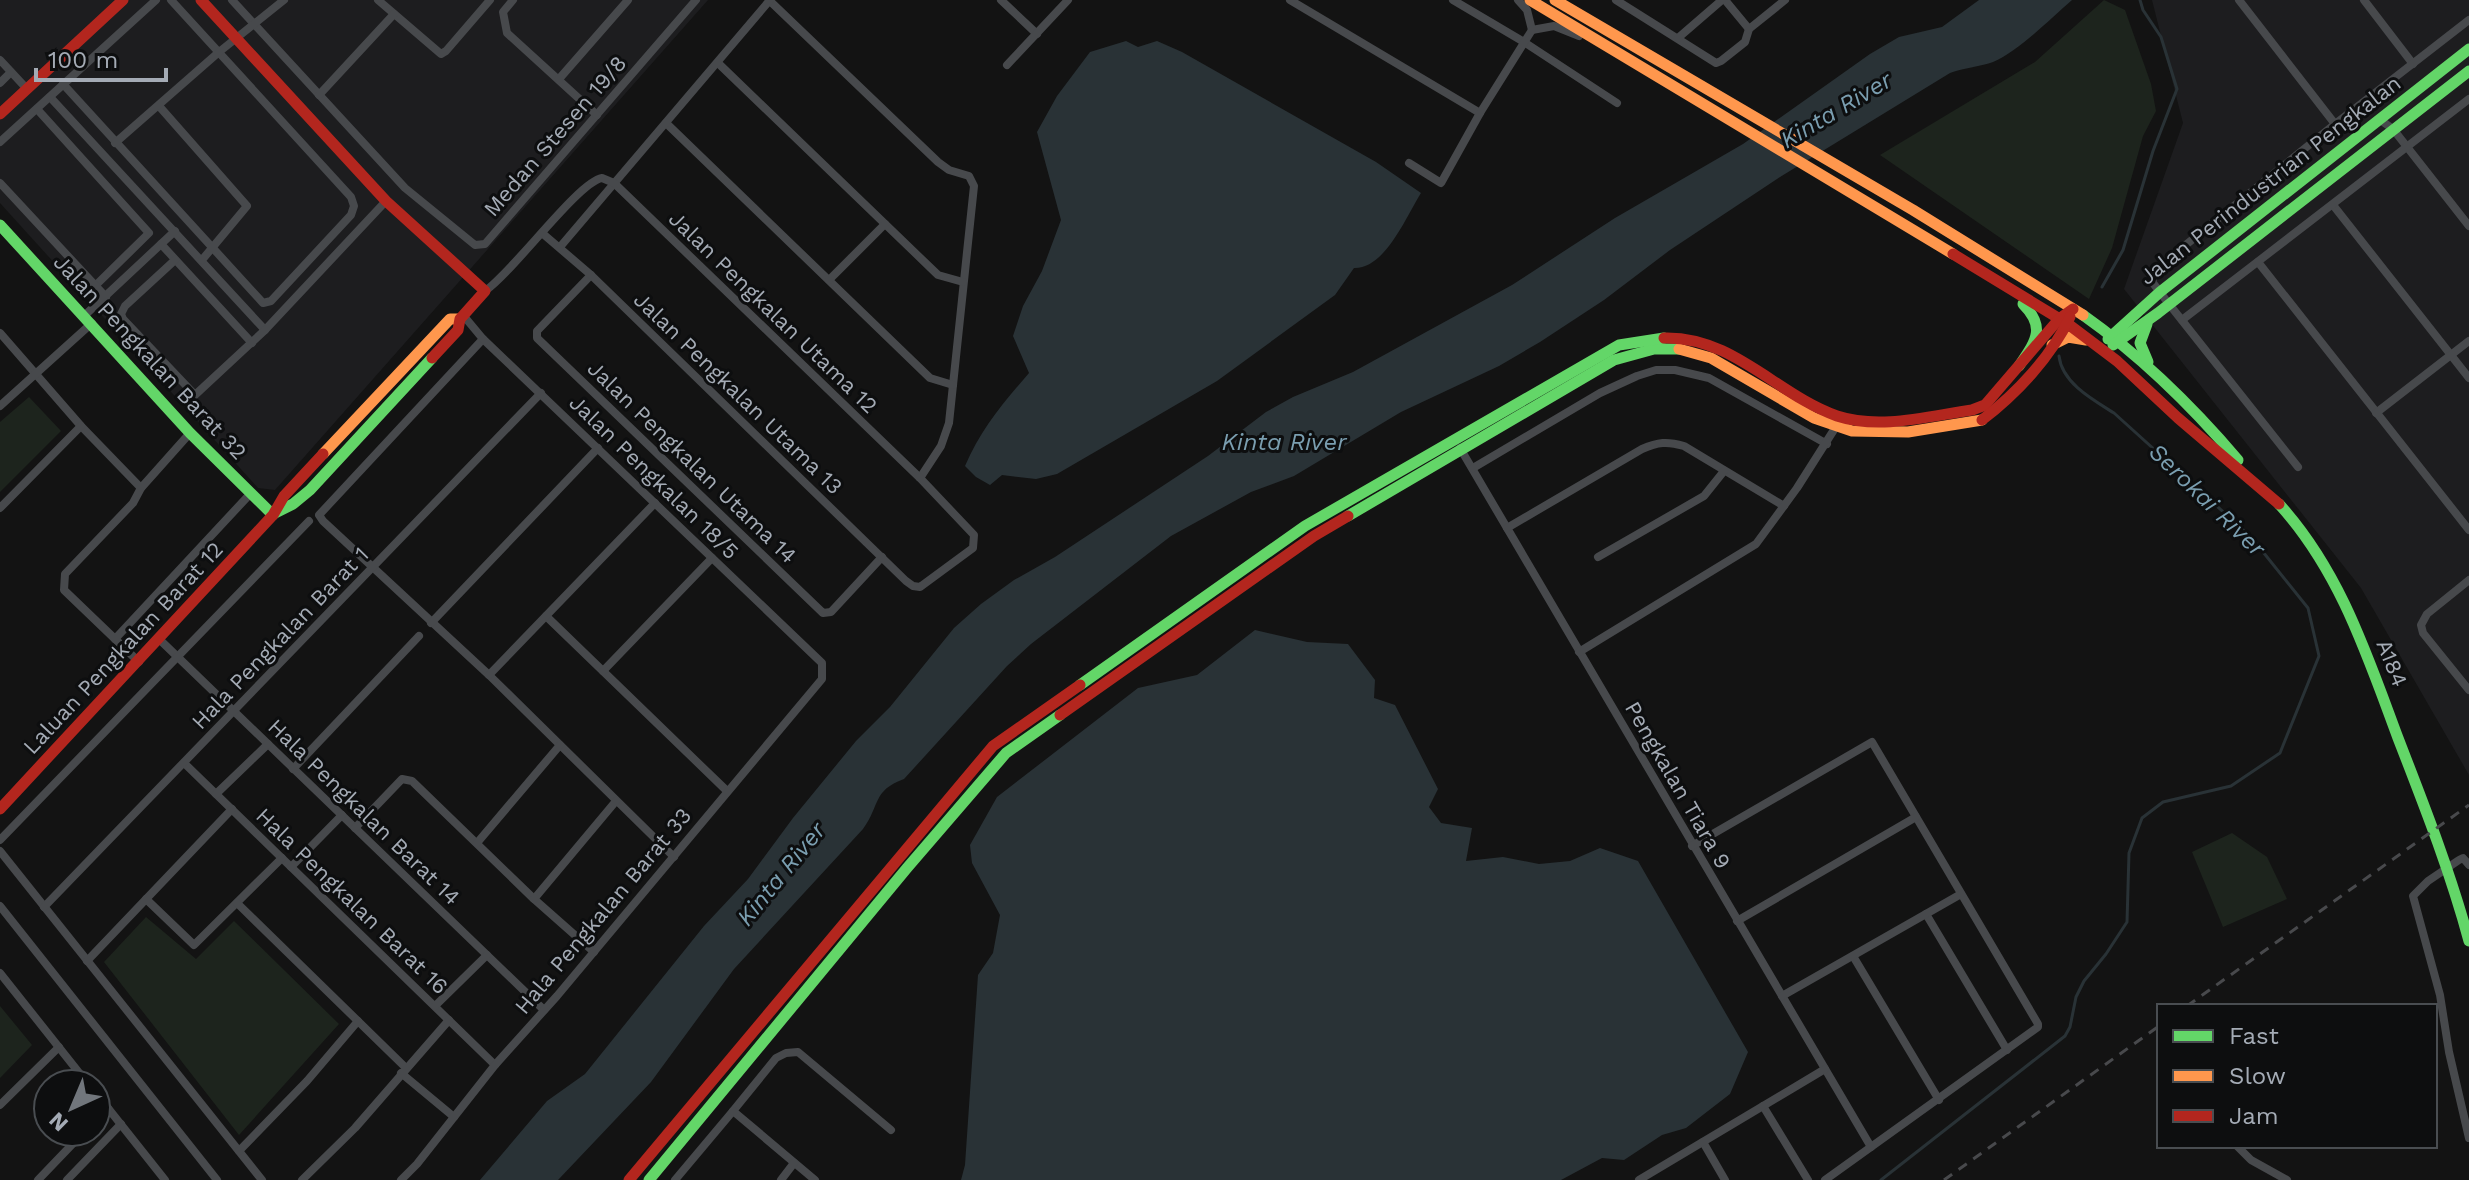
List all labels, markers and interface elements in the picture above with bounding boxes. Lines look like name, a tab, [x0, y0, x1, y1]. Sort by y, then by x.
scale bar	[36, 32, 166, 82]
text: 100 m	[48, 46, 118, 74]
street label: Medan Stesen 19/8	[479, 51, 631, 221]
water label: Kinta River	[1775, 65, 1898, 154]
street label: Jalan Perindustrian Pengkalan	[2134, 70, 2406, 290]
street label: Jalan Pengkalan Utama 12	[664, 206, 882, 418]
street label: Jalan Pengkalan Barat 32	[48, 249, 252, 465]
street label: Jalan Pengkalan Utama 13	[629, 287, 847, 499]
street label: Jalan Pengkalan Utama 14	[582, 356, 802, 568]
street label: Jalan Pengkalan 18/5	[564, 390, 744, 564]
water label: Kinta River	[1222, 428, 1348, 456]
water label: Serokai River	[2143, 438, 2272, 564]
street label: Laluan Pengkalan Barat 12	[18, 537, 228, 759]
street label: Hala Pengkalan Barat 1	[187, 542, 373, 734]
street label: A184	[2371, 636, 2413, 690]
street label: Pengkalan Tiara 9	[1620, 697, 1736, 873]
street label: Hala Pengkalan Barat 14	[263, 714, 465, 910]
street label: Hala Pengkalan Barat 16	[251, 803, 453, 999]
street label: Hala Pengkalan Barat 33	[510, 803, 696, 1019]
water label: Kinta River	[731, 815, 832, 931]
legend	[2157, 1004, 2437, 1148]
text: Fast	[2229, 1022, 2279, 1050]
text: Slow	[2229, 1062, 2286, 1090]
north arrow	[32, 1068, 112, 1148]
text: Jam	[2229, 1102, 2279, 1130]
text: N	[44, 1107, 73, 1137]

